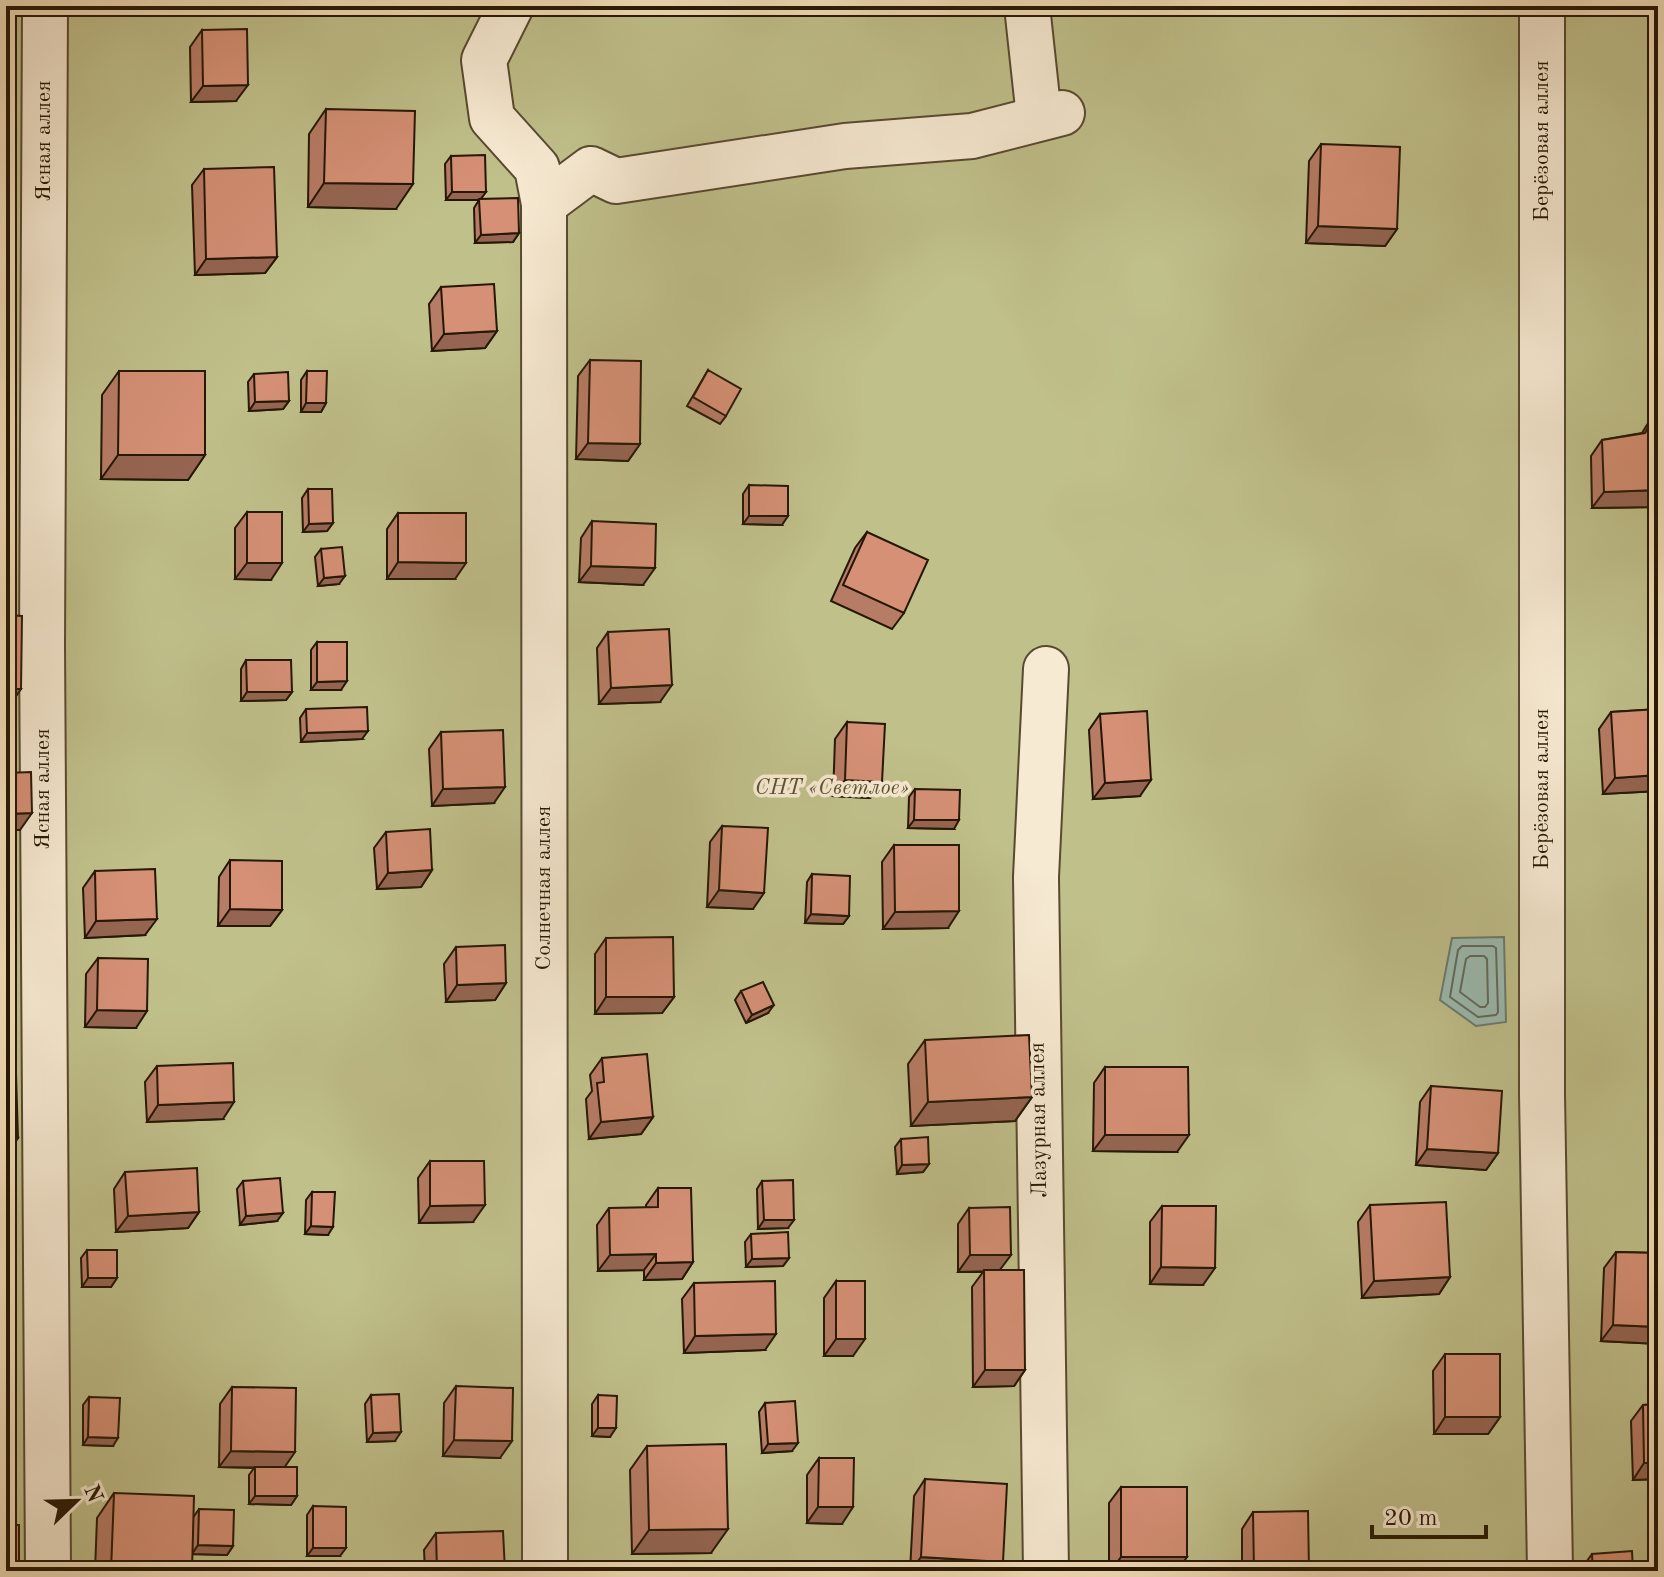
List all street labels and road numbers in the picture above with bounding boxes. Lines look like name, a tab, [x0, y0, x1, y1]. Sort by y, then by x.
street label: Берёзовая аллея	[1531, 60, 1553, 222]
street label: Ясная аллея	[33, 80, 55, 202]
street label: Берёзовая аллея	[1531, 708, 1553, 870]
street label: Ясная аллея	[32, 728, 54, 850]
street label: Солнечная аллея	[533, 805, 555, 971]
street label: Лазурная аллея	[1027, 1042, 1051, 1198]

